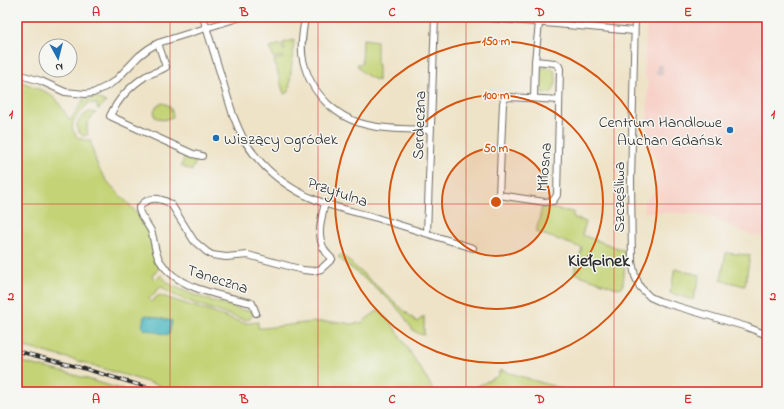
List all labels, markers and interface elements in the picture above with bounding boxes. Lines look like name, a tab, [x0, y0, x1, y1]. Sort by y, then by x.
text: A	[92, 3, 100, 22]
text: B	[239, 3, 249, 22]
text: C	[388, 3, 396, 22]
text: D	[534, 3, 545, 22]
text: E	[684, 3, 692, 22]
text: 150 m	[482, 33, 511, 51]
north arrow	[38, 38, 78, 78]
text: N	[54, 59, 64, 75]
text: 100 m	[483, 87, 510, 105]
street label: Serdeczna	[407, 90, 433, 160]
text: 1	[9, 105, 14, 124]
text: 1	[771, 105, 776, 124]
place label: Centrum Handlowe Auchan Gdańsk	[599, 111, 723, 153]
marker: Centrum Handlowe Auchan Gdańsk	[725, 125, 735, 135]
place label: Wiszący Ogródek	[224, 128, 339, 152]
marker: Wiszący Ogródek	[211, 133, 221, 143]
text: 50 m	[484, 140, 509, 158]
street label: Miłosna	[531, 142, 559, 193]
street label: Szczęśliwa	[608, 162, 632, 232]
street label: Przytulna	[304, 171, 371, 214]
centre of rings	[489, 195, 503, 209]
district label: Kiełpinek	[568, 249, 631, 275]
street label: Taneczna	[184, 259, 251, 301]
text: 2	[7, 287, 15, 306]
text: 2	[769, 287, 777, 306]
text: A	[92, 390, 100, 409]
text: B	[239, 390, 249, 409]
text: C	[388, 390, 396, 409]
text: D	[534, 390, 545, 409]
text: E	[684, 390, 692, 409]

